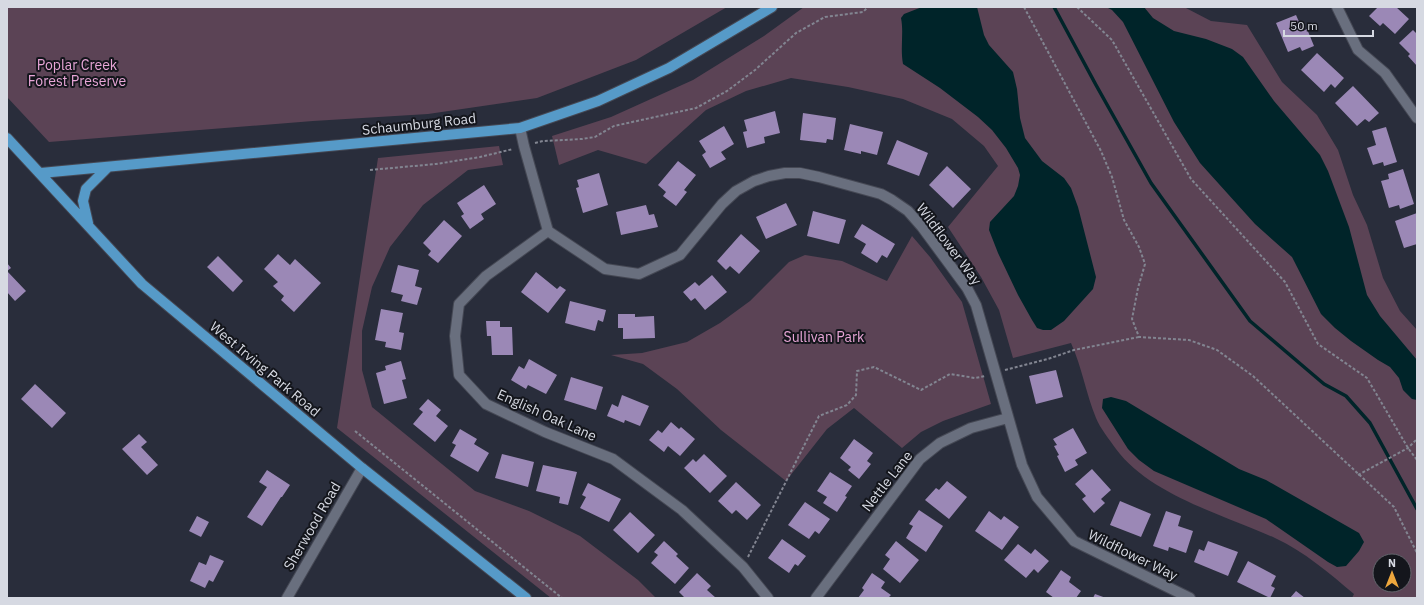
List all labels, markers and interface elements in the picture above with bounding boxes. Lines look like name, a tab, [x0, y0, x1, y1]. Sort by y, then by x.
scale bar	[1284, 12, 1373, 38]
text: 50 m	[1290, 18, 1318, 33]
park label: Poplar Creek Forest Preserve	[28, 56, 126, 90]
street label: Schaumburg Road	[361, 109, 477, 139]
street label: Wildflower Way	[912, 200, 986, 288]
street label: West Irving Park Road	[206, 318, 324, 420]
park label: Sullivan Park	[784, 328, 865, 346]
street label: English Oak Lane	[494, 385, 600, 445]
street label: Nettle Lane	[858, 447, 917, 515]
street label: Sherwood Road	[279, 479, 345, 573]
street label: Wildflower Way	[1085, 526, 1181, 584]
north arrow	[1372, 553, 1412, 593]
text: N	[1388, 556, 1396, 570]

